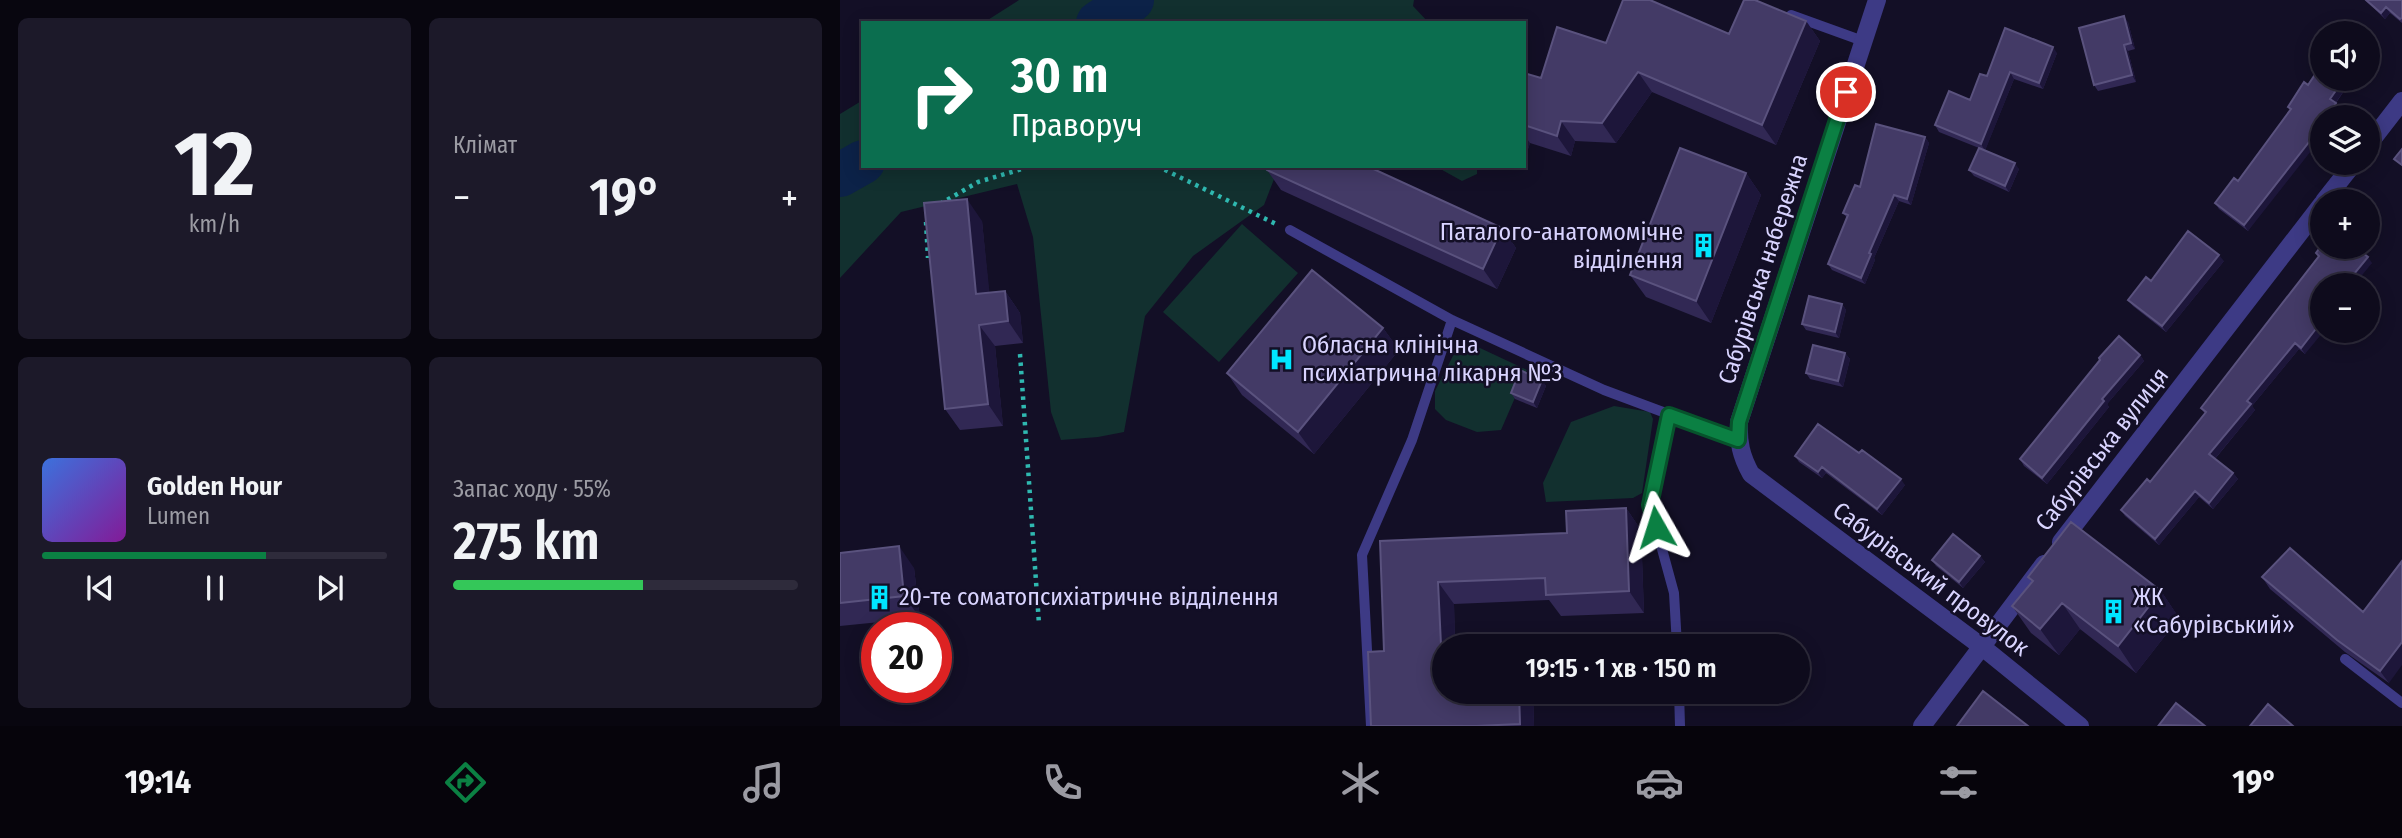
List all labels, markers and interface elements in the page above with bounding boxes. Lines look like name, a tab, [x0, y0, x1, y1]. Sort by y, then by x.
map controls	[2310, 21, 2380, 343]
button: sound	[2310, 21, 2380, 91]
text: 30 m	[1011, 46, 1109, 105]
icon: right	[896, 49, 987, 140]
pin	[1816, 62, 1876, 122]
icon: arrive	[1827, 73, 1865, 111]
button: layers	[2310, 105, 2380, 175]
text: Праворуч	[1011, 106, 1143, 144]
text: 12	[174, 110, 255, 219]
text: Клімат	[453, 131, 517, 159]
street label: Сабурівська набережна	[1713, 150, 1813, 388]
text: 19°	[589, 166, 662, 229]
text: −	[453, 175, 470, 221]
text: +	[781, 175, 798, 221]
button: +	[2310, 189, 2380, 259]
text: km/h	[189, 210, 240, 238]
place label: Паталого-анатомомічне відділення	[1440, 218, 1683, 274]
building icon: Паталого-анатомомічне відділення	[1689, 232, 1717, 260]
button: −	[2310, 273, 2380, 343]
place label: Обласна клінічна психіатрична лікарня №3	[1302, 331, 1562, 387]
hospital icon: Обласна клінічна психіатрична лікарня №3	[1268, 345, 1296, 373]
street label: Сабурівська вулиця	[2030, 362, 2174, 536]
text: Golden Hour	[147, 471, 282, 502]
text: Запас ходу · 55%	[453, 475, 611, 503]
position arrow	[1619, 490, 1693, 564]
street label: Сабурівський провулок	[1827, 496, 2035, 662]
text: Lumen	[147, 502, 210, 530]
text: 275 km	[453, 510, 600, 573]
icon: previous	[81, 569, 119, 607]
icon: pause	[196, 569, 234, 607]
icon: next	[311, 569, 349, 607]
building icon: 20-те соматопсихіатричне відділення	[865, 583, 893, 611]
place label: 20-те соматопсихіатричне відділення	[899, 583, 1279, 611]
place label: ЖК «Сабурівський»	[2133, 583, 2295, 639]
building icon: ЖК «Сабурівський»	[2099, 597, 2127, 625]
speed limit sign: 20	[861, 612, 952, 703]
text: 19:15 · 1 хв · 150 m	[1525, 653, 1717, 684]
icon: directions	[441, 758, 490, 807]
icon: music	[739, 758, 788, 807]
icon: phone	[1038, 758, 1087, 807]
icon: climate	[1336, 758, 1385, 807]
icon: car	[1635, 758, 1684, 807]
icon: filters	[1934, 758, 1983, 807]
text: 19:14	[125, 763, 191, 801]
text: 19°	[2232, 763, 2277, 801]

